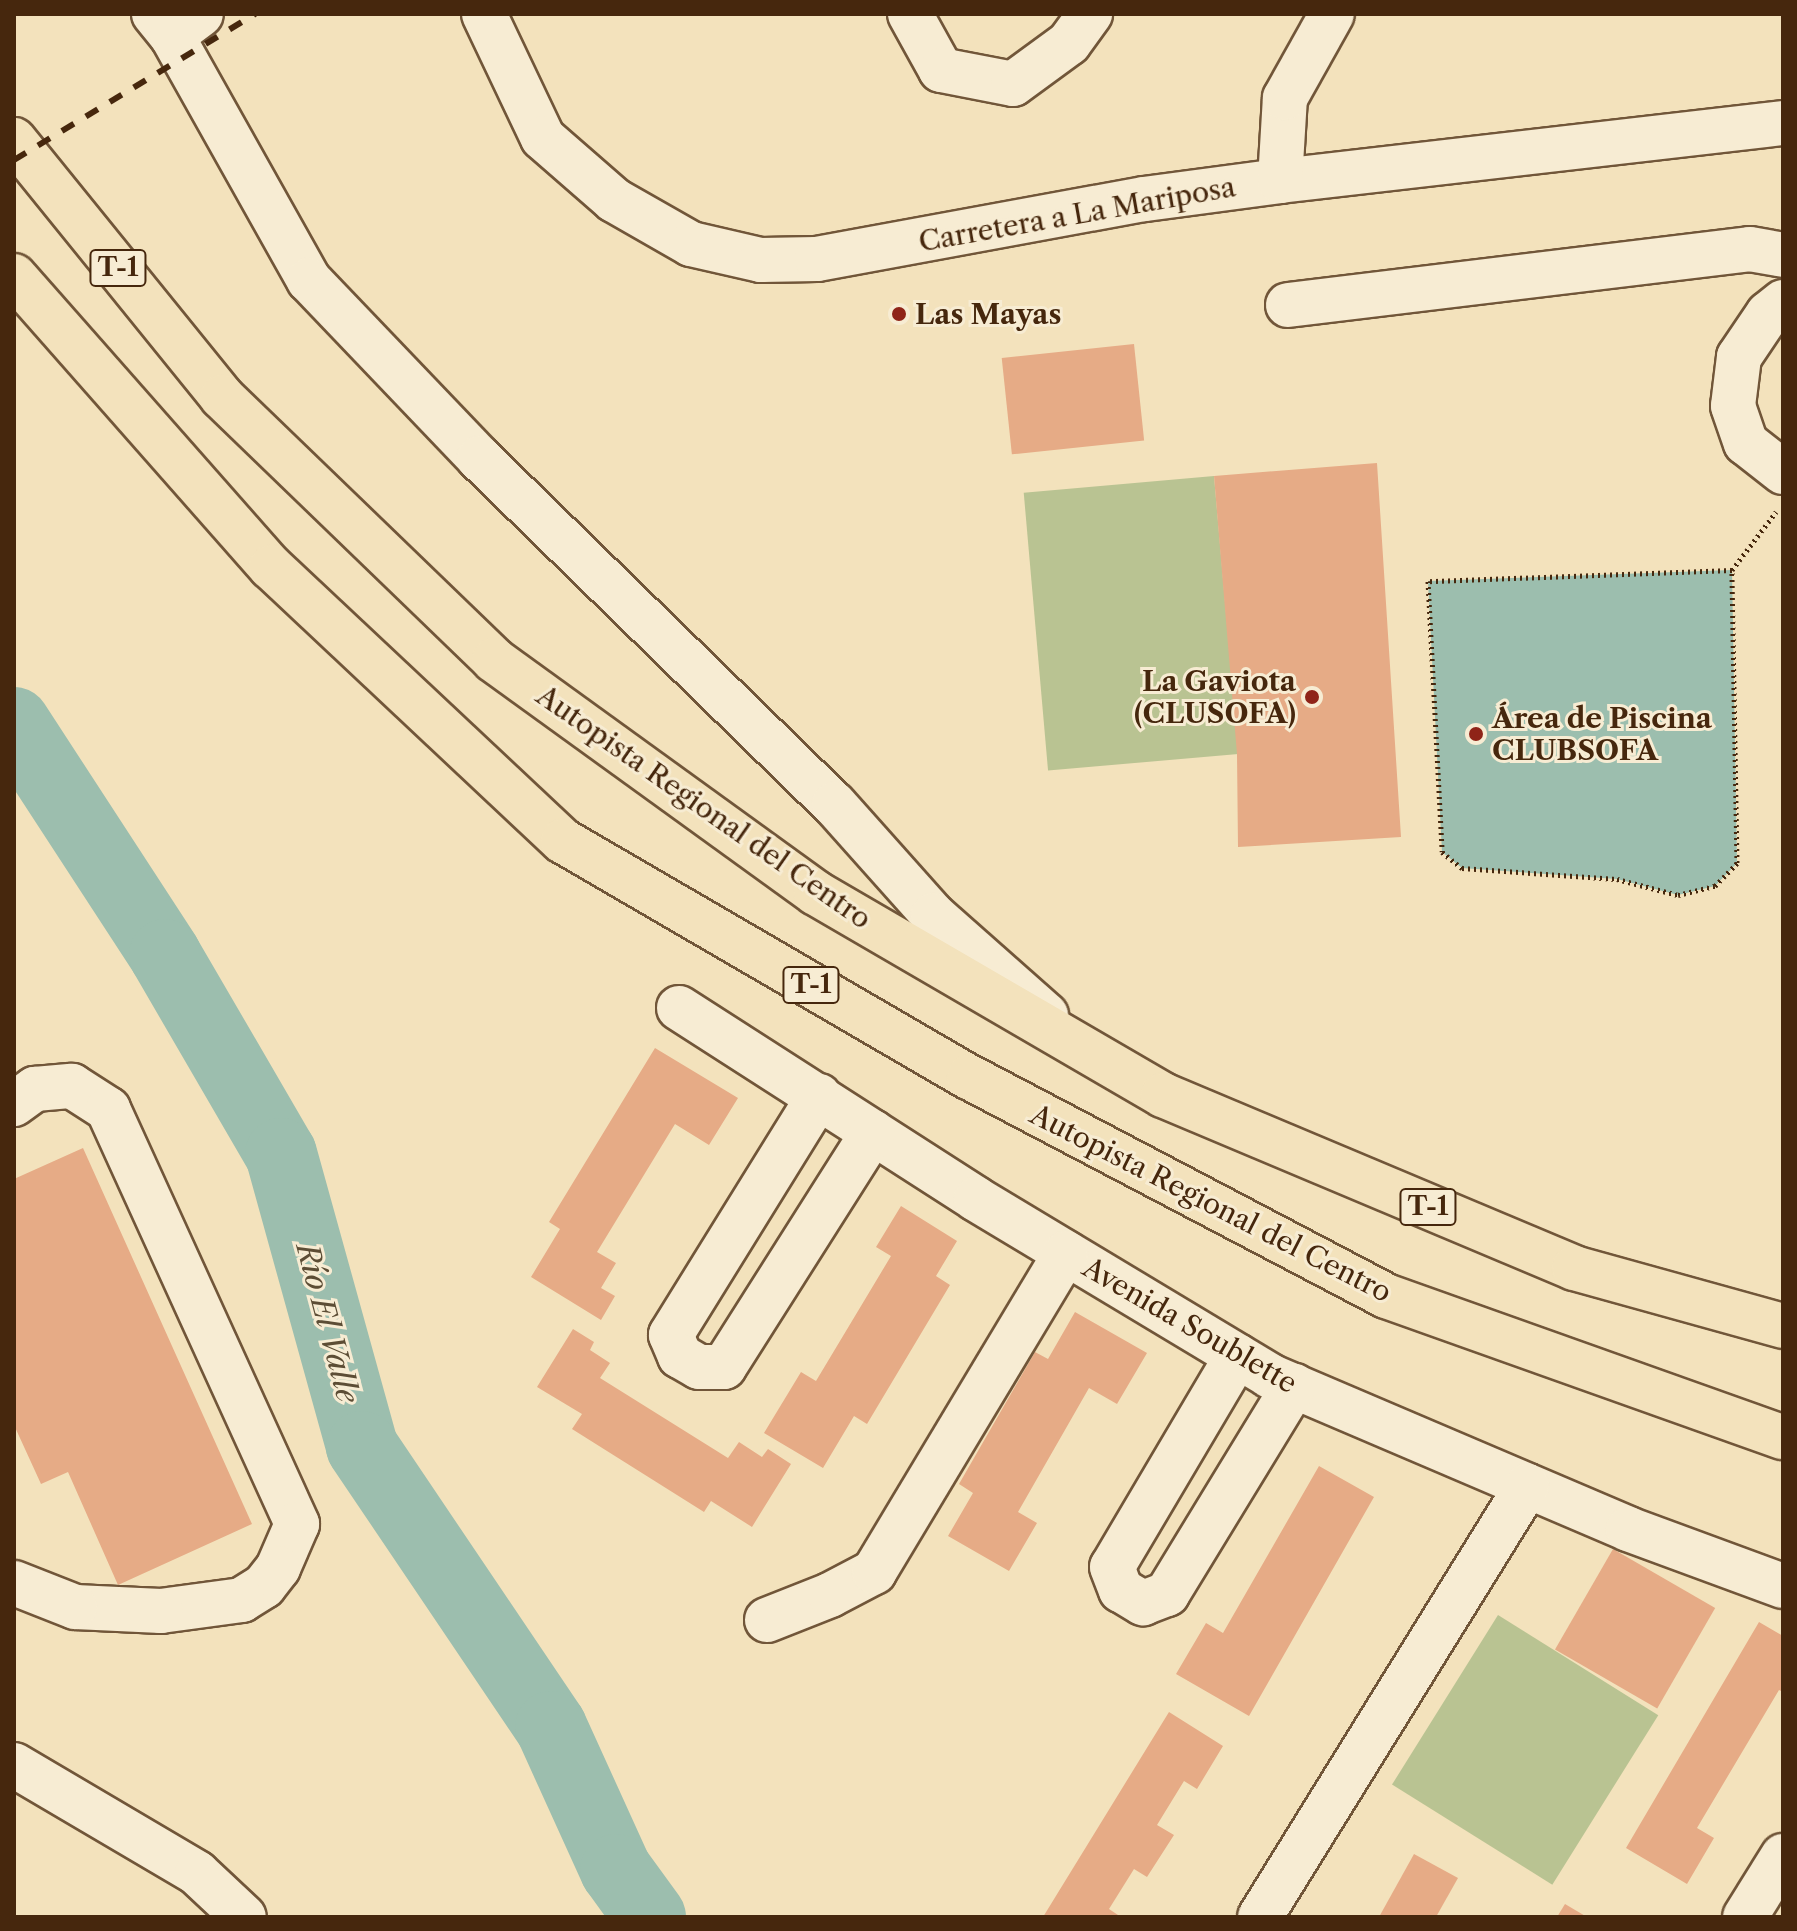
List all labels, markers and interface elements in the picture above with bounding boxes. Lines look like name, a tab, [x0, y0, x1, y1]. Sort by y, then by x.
street label: Carretera a La Mariposa	[916, 169, 1238, 259]
road number: T-1	[88, 246, 148, 290]
place label: Las Mayas	[915, 297, 1062, 331]
marker: Las Mayas	[890, 305, 908, 323]
place label: La Gaviota (CLUSOFA)	[1134, 664, 1296, 730]
street label: Autopista Regional del Centro	[530, 678, 878, 936]
marker: La Gaviota (CLUSOFA)	[1303, 688, 1321, 706]
place label: Área de Piscina CLUBSOFA	[1492, 701, 1712, 767]
marker: Área de Piscina CLUBSOFA	[1467, 725, 1485, 743]
road number: T-1	[781, 963, 841, 1007]
street label: Autopista Regional del Centro	[1025, 1097, 1397, 1309]
road number: T-1	[1398, 1185, 1458, 1229]
water label: Río El Valle	[288, 1239, 366, 1407]
street label: Avenida Soublette	[1077, 1250, 1303, 1400]

